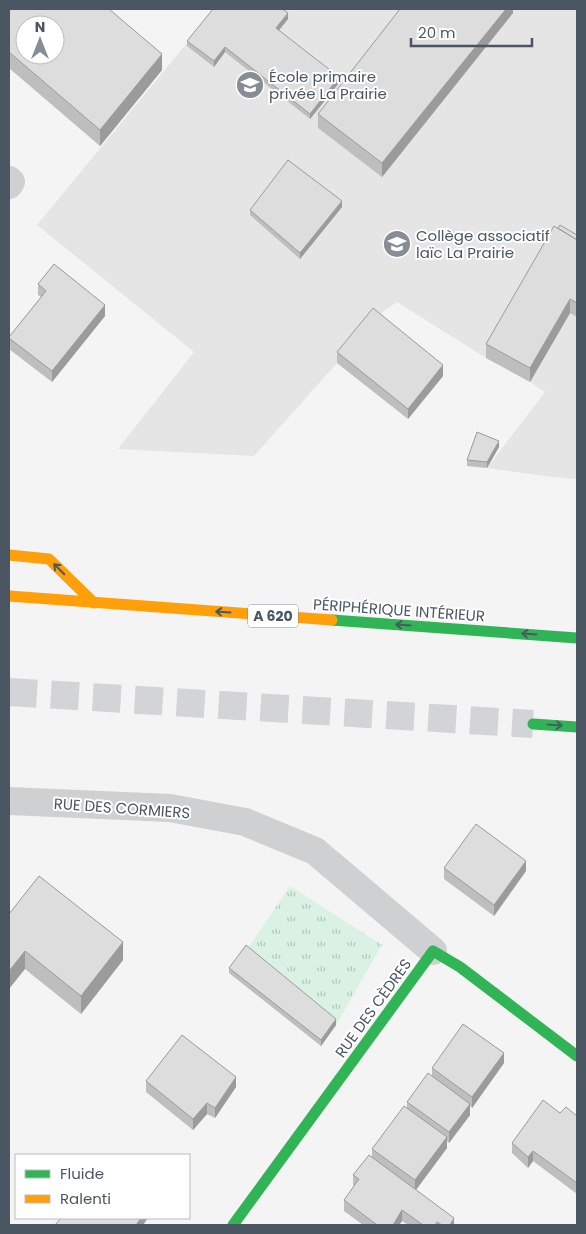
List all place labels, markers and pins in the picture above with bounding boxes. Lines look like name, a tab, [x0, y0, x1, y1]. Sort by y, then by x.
place label: École primaire privée La Prairie	[269, 66, 387, 104]
school or university icon: École primaire privée La Prairie	[235, 70, 265, 100]
place label: Collège associatif laïc La Prairie	[416, 225, 550, 263]
school or university icon: Collège associatif laïc La Prairie	[382, 229, 412, 259]

